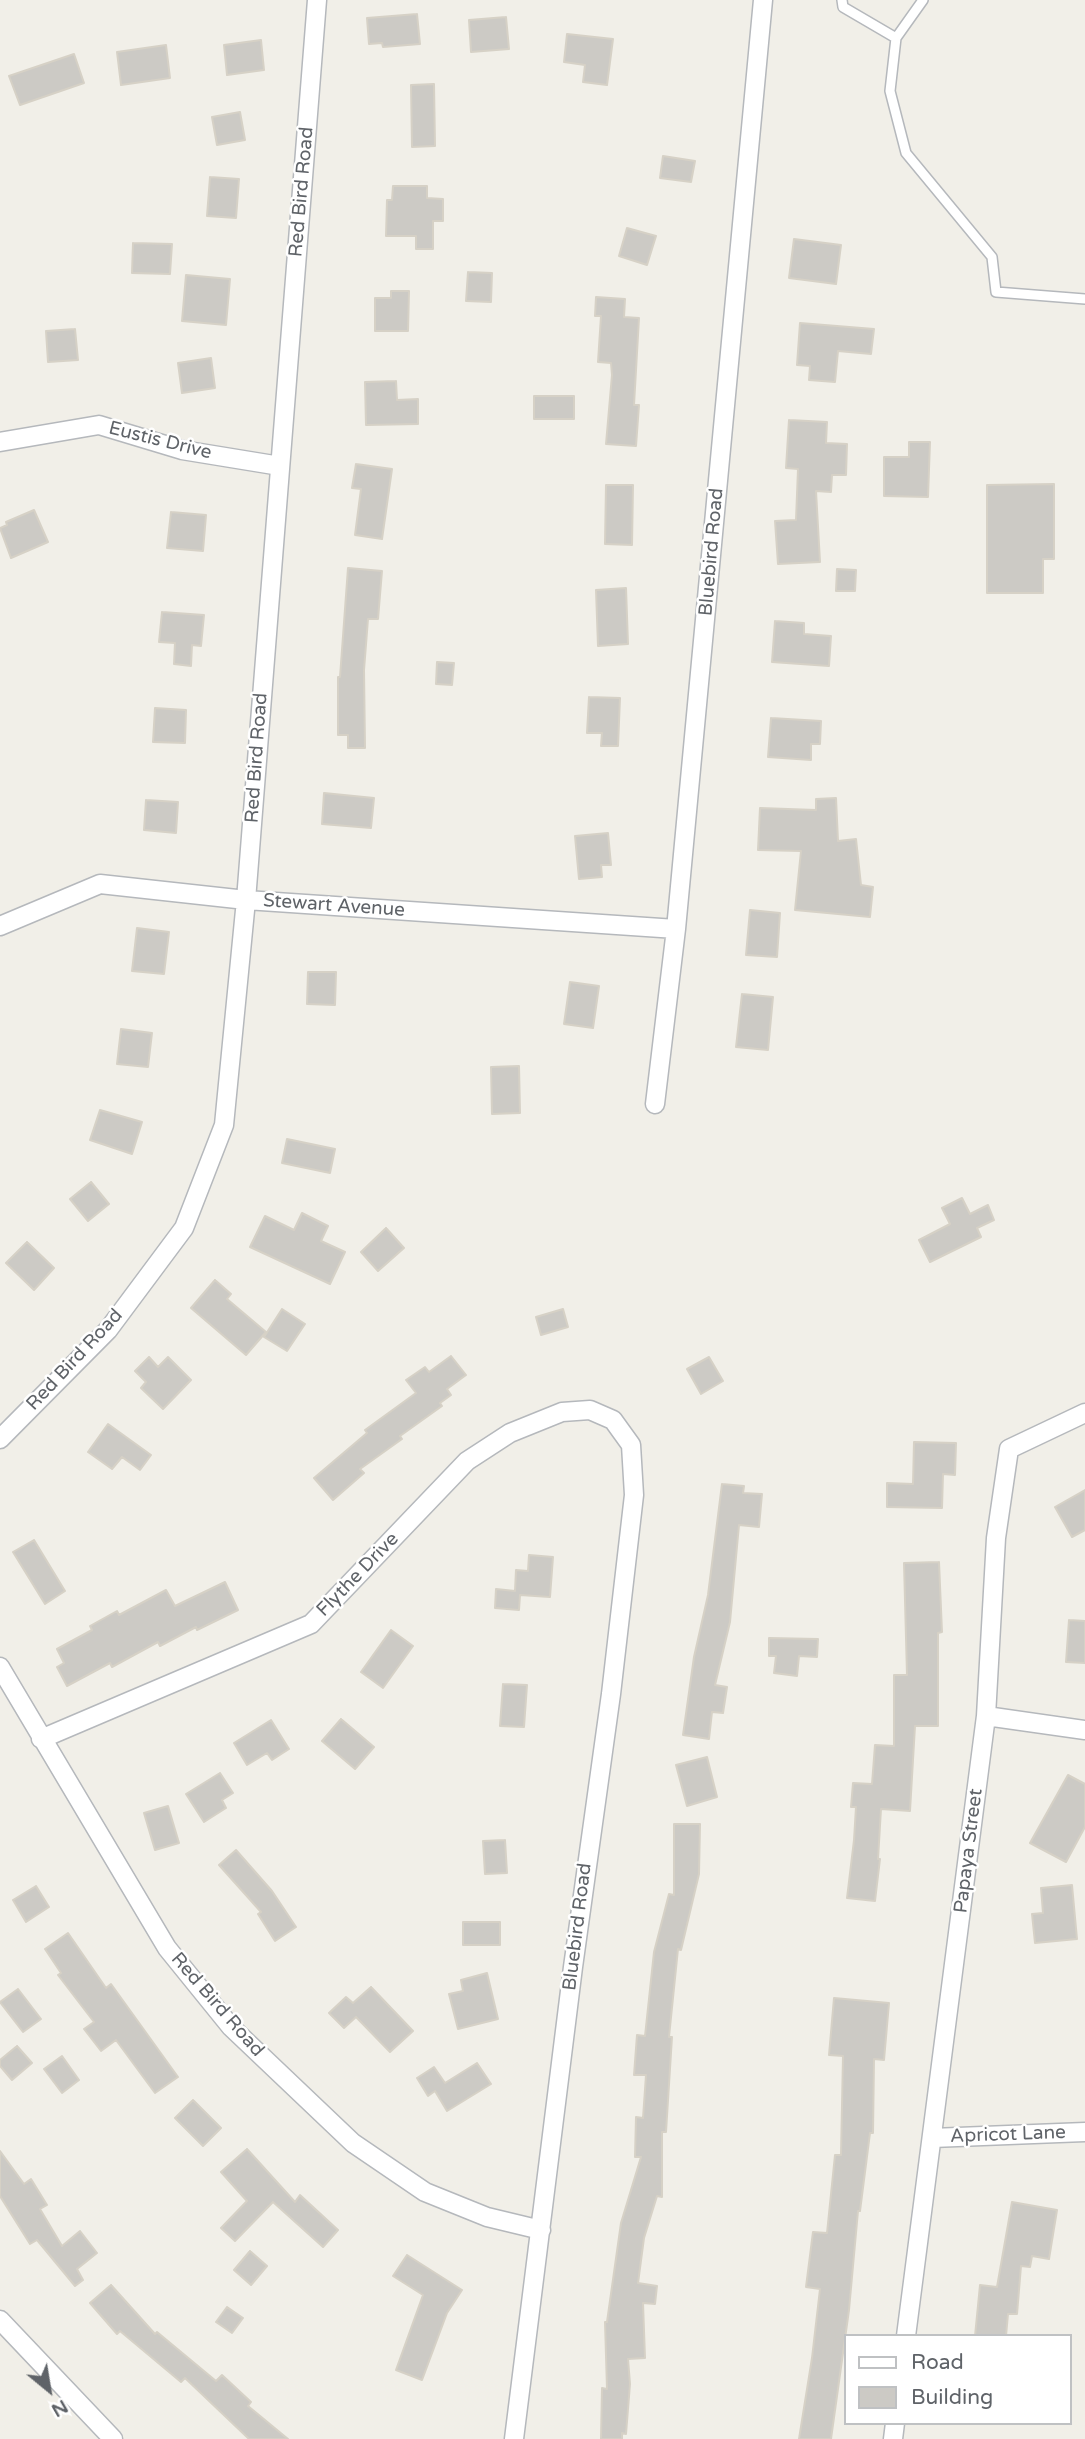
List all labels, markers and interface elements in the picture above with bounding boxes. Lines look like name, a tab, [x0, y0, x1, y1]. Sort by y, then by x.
street label: Red Bird Road	[285, 126, 319, 258]
street label: Eustis Drive	[106, 417, 214, 465]
street label: Bluebird Road	[695, 487, 729, 617]
street label: Red Bird Road	[241, 692, 273, 824]
street label: Stewart Avenue	[262, 890, 406, 922]
street label: Red Bird Road	[22, 1304, 128, 1416]
street label: Flythe Drive	[312, 1528, 404, 1622]
street label: Papaya Street	[950, 1787, 988, 1915]
street label: Bluebird Road	[559, 1862, 597, 1992]
street label: Red Bird Road	[166, 1948, 268, 2062]
street label: Apricot Lane	[950, 2122, 1066, 2148]
legend	[844, 2334, 1071, 2425]
text: Road	[911, 2350, 964, 2375]
north arrow	[14, 2355, 84, 2425]
text: Building	[911, 2385, 993, 2410]
text: N	[47, 2395, 72, 2422]

